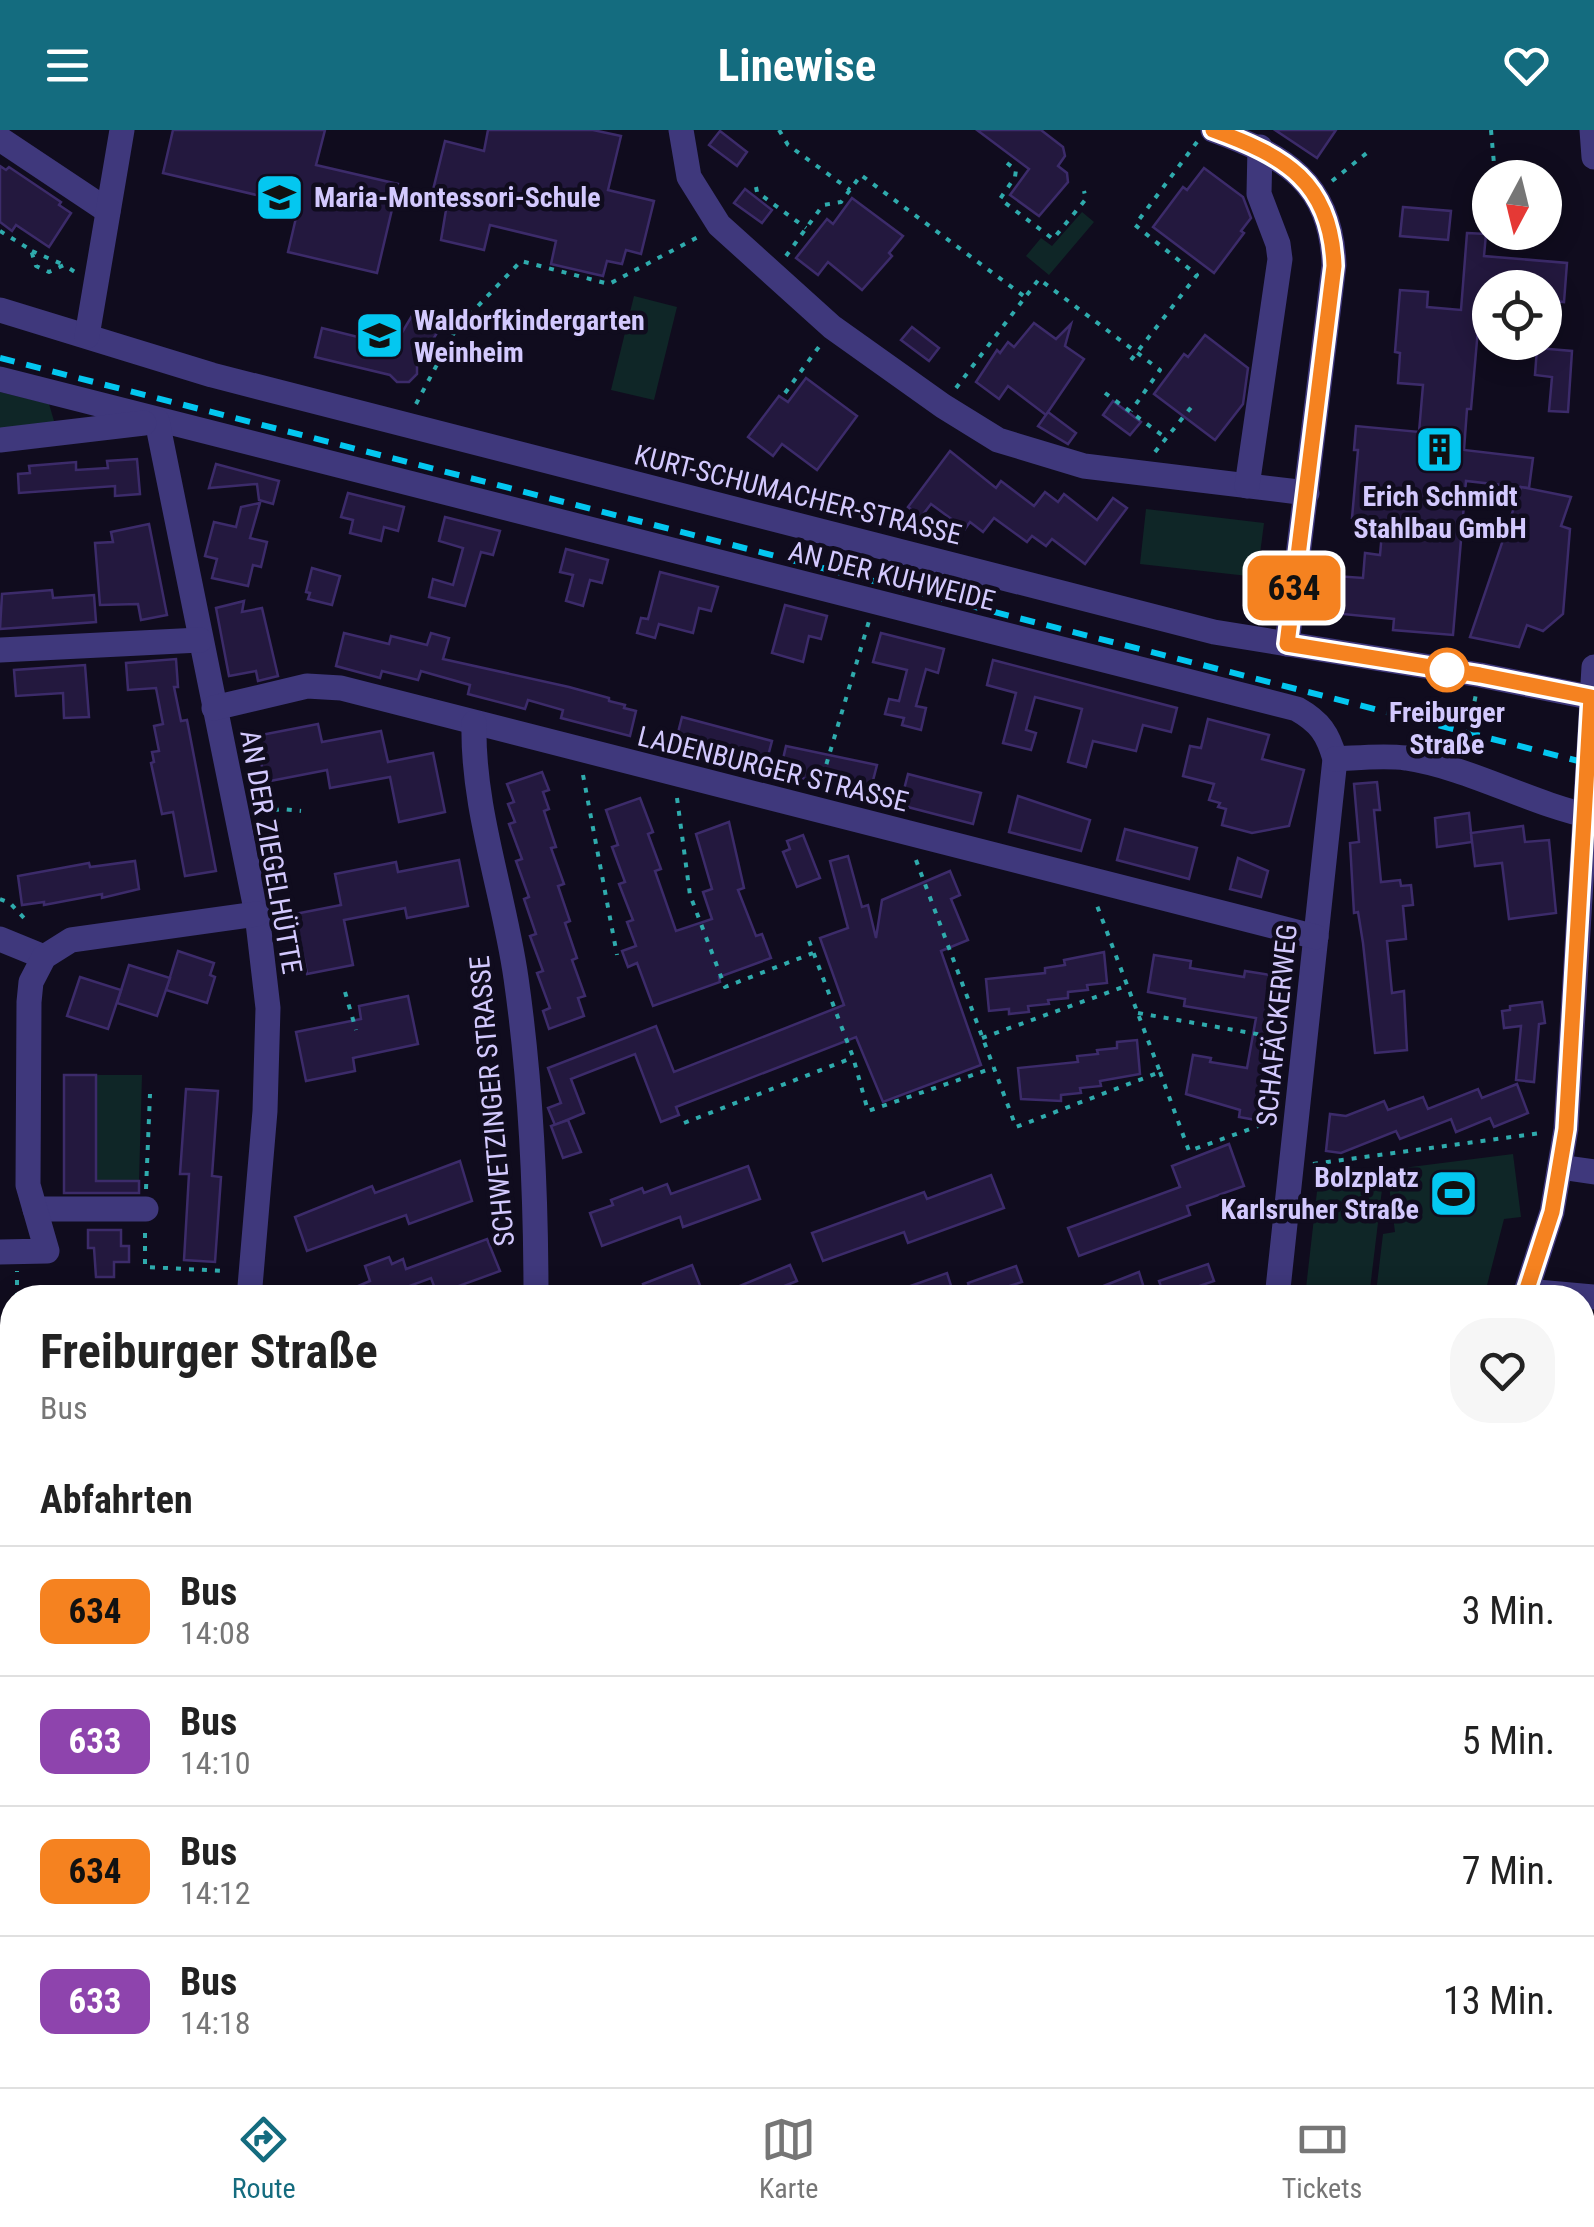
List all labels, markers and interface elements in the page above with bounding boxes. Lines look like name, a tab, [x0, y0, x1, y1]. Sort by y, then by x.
icon: menu	[40, 38, 95, 93]
icon: heart	[1499, 38, 1554, 93]
text: Linewise	[718, 39, 876, 92]
north arrow	[1472, 160, 1562, 250]
map controls	[1472, 160, 1562, 360]
school or university icon: Maria-Montessori-Schule	[253, 171, 305, 223]
place label: Maria-Montessori-Schule	[314, 181, 601, 214]
button: locate	[1472, 270, 1562, 360]
place label: Waldorfkindergarten Weinheim	[414, 304, 645, 369]
school or university icon: Waldorfkindergarten Weinheim	[353, 310, 405, 362]
building icon: Erich Schmidt Stahlbau GmbH	[1414, 423, 1466, 475]
street label: KURT-SCHUMACHER-STRASSE	[631, 438, 965, 552]
place label: Erich Schmidt Stahlbau GmbH	[1353, 480, 1527, 545]
street label: AN DER KUHWEIDE	[785, 534, 999, 618]
line badge: 634	[1236, 556, 1352, 620]
text: 634	[1267, 568, 1321, 609]
marker: Freiburger Straße	[1426, 649, 1468, 691]
place label: Freiburger Straße	[1389, 696, 1505, 761]
street label: LADENBURGER STRASSE	[634, 719, 912, 819]
street label: AN DER ZIEGELHÜTTE	[233, 728, 309, 976]
street label: SCHAFÄCKERWEG	[1250, 922, 1304, 1128]
street label: SCHWETZINGER STRASSE	[463, 954, 521, 1248]
place label: Bolzplatz Karlsruher Straße	[1221, 1161, 1419, 1226]
sports icon: Bolzplatz Karlsruher Straße	[1428, 1167, 1480, 1219]
button: heart	[1450, 1318, 1555, 1423]
text: Freiburger Straße	[40, 1323, 378, 1380]
text: Bus	[40, 1389, 88, 1427]
text: Abfahrten	[40, 1478, 193, 1522]
text: Bus	[180, 1570, 237, 1614]
text: 3 Min.	[1462, 1589, 1555, 1633]
text: 634	[68, 1591, 122, 1632]
text: 14:08	[180, 1614, 251, 1652]
text: Bus	[180, 1700, 237, 1744]
text: 5 Min.	[1462, 1719, 1555, 1763]
text: 633	[68, 1721, 122, 1762]
text: 14:10	[180, 1744, 251, 1782]
text: Bus	[180, 1830, 237, 1874]
text: 7 Min.	[1462, 1849, 1555, 1893]
text: 634	[68, 1851, 122, 1892]
text: 14:12	[180, 1874, 251, 1912]
text: Bus	[180, 1960, 237, 2004]
text: 13 Min.	[1443, 1979, 1555, 2023]
text: 633	[68, 1981, 122, 2022]
text: 14:18	[180, 2004, 251, 2042]
tab: Route	[232, 2112, 296, 2205]
tab: Karte	[759, 2112, 818, 2205]
tab: Tickets	[1282, 2112, 1362, 2205]

